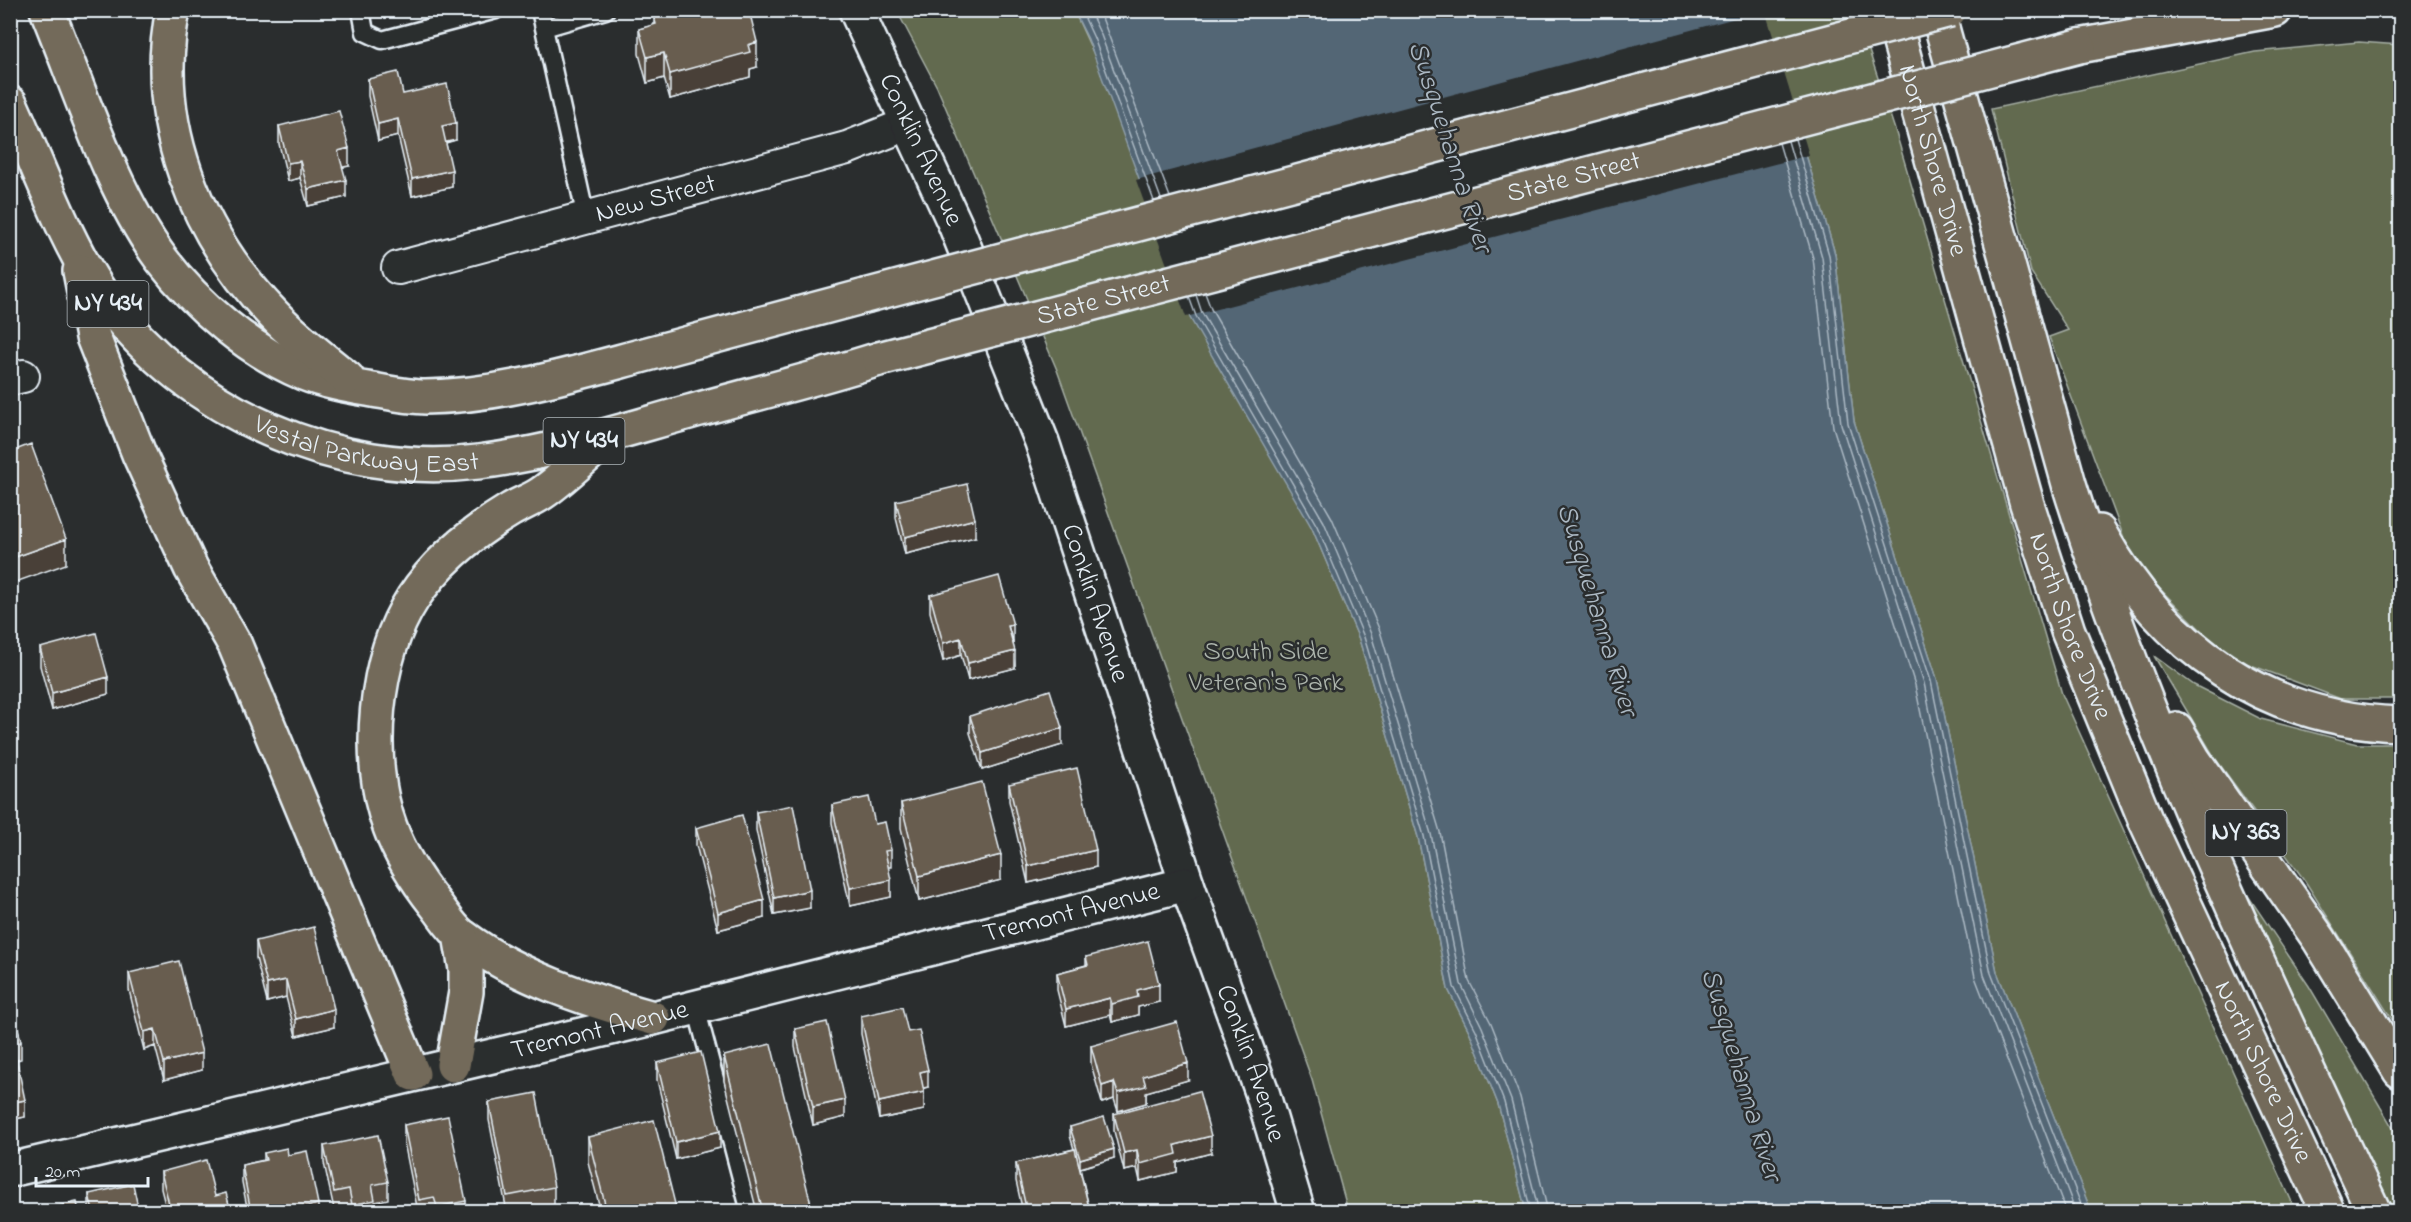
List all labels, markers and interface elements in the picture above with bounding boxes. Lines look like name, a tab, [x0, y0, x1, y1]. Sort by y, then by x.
water label: Susquehanna River	[1396, 36, 1503, 261]
street label: North Shore Drive	[1887, 60, 1978, 261]
street label: Conklin Avenue	[868, 67, 973, 233]
street label: State Street	[1503, 142, 1645, 214]
street label: New Street	[592, 164, 720, 234]
street label: State Street	[1032, 264, 1175, 337]
road number: NY 434	[68, 281, 148, 327]
street label: Vestal Parkway East	[246, 405, 481, 484]
road number: NY 434	[544, 418, 624, 464]
water label: Susquehanna River	[1544, 499, 1649, 724]
street label: Conklin Avenue	[1051, 519, 1139, 688]
street label: North Shore Drive	[2018, 528, 2122, 727]
park label: South Side Veteran's Park	[1188, 633, 1343, 703]
road number: NY 363	[2206, 810, 2286, 856]
street label: Tremont Avenue	[979, 872, 1165, 954]
water label: Susquehanna River	[1688, 964, 1793, 1189]
street label: North Shore Drive	[2203, 974, 2322, 1170]
street label: Conklin Avenue	[1205, 979, 1296, 1148]
street label: Tremont Avenue	[507, 990, 693, 1070]
scale bar	[36, 1150, 148, 1188]
text: 20 m	[45, 1160, 80, 1186]

